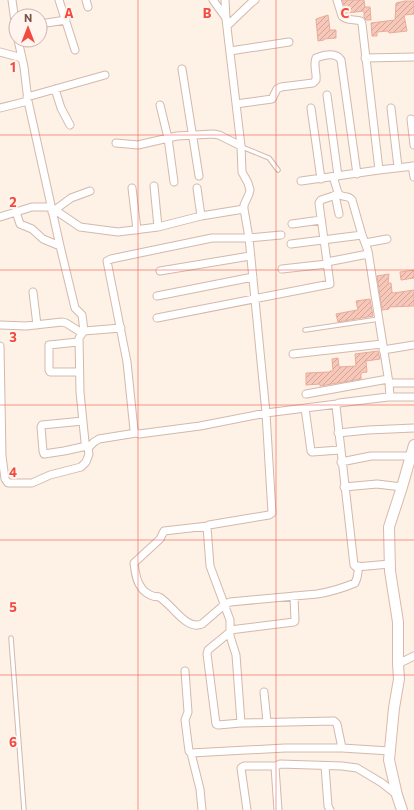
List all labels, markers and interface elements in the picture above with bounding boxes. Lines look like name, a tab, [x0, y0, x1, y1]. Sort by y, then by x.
text: A	[64, 5, 74, 21]
text: B	[203, 5, 212, 21]
text: C	[341, 5, 350, 21]
north arrow	[8, 8, 48, 48]
text: N	[24, 11, 32, 24]
text: 1	[10, 59, 16, 75]
text: 2	[9, 194, 17, 210]
text: 3	[9, 329, 17, 345]
text: 4	[9, 464, 17, 480]
text: 5	[9, 599, 17, 615]
text: 6	[9, 734, 17, 750]

